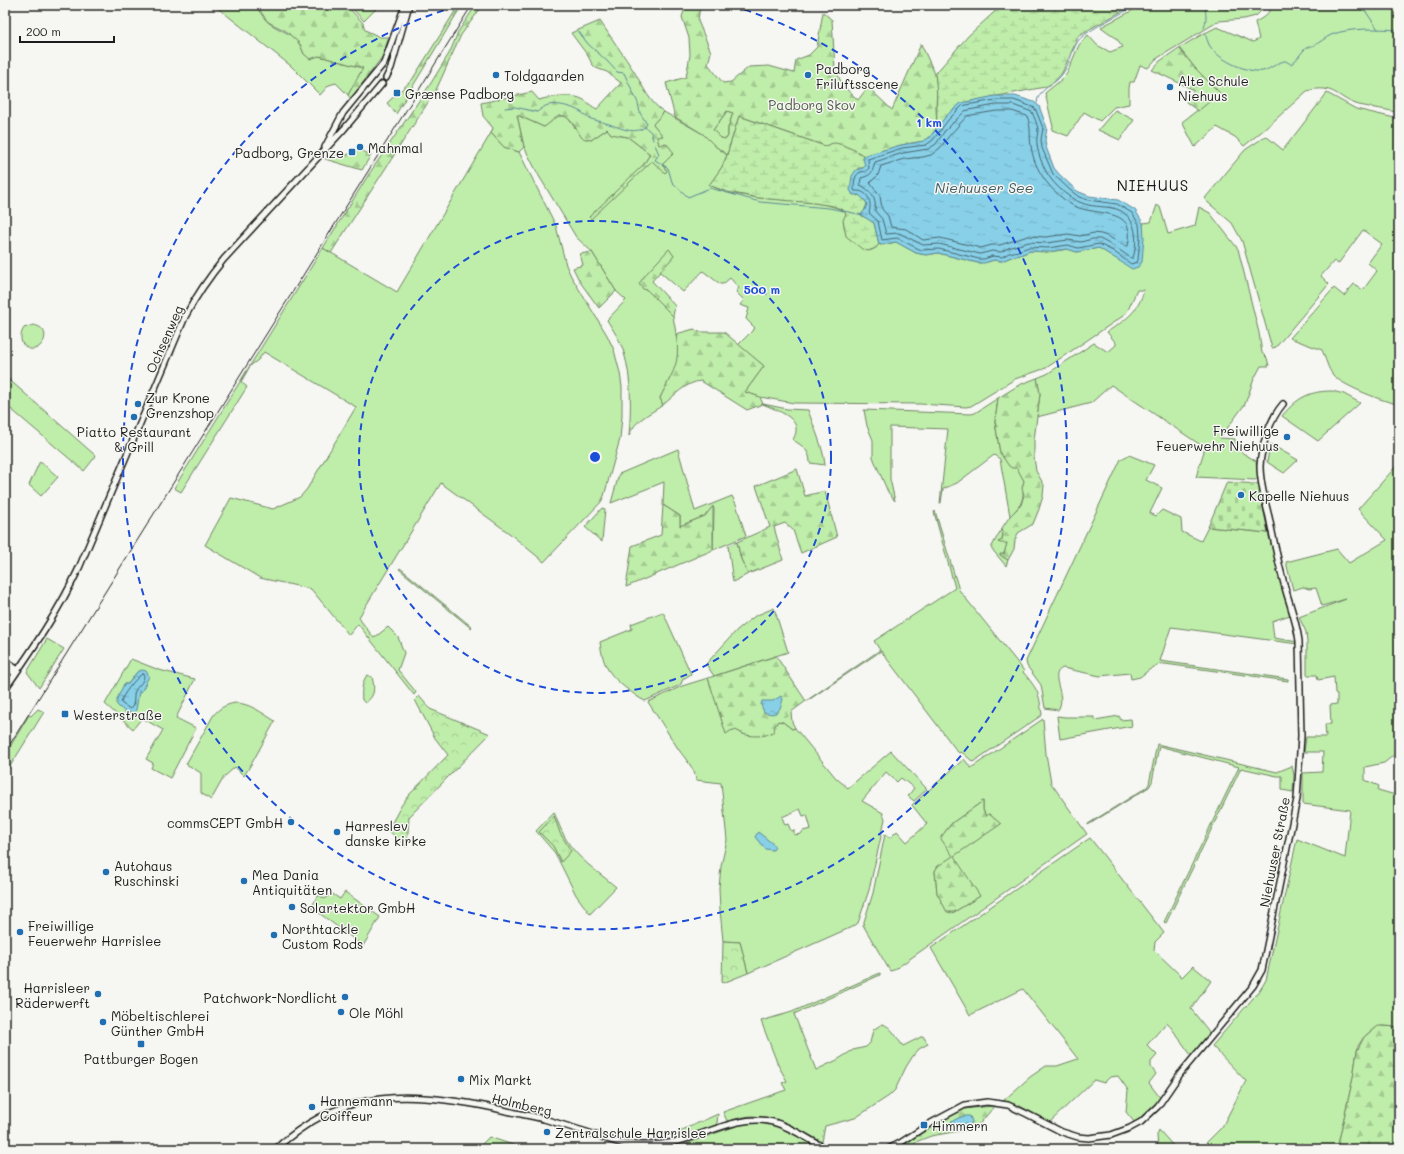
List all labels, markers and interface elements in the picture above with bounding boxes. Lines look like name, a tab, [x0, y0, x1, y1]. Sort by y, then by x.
scale bar	[20, 18, 114, 44]
text: 200 m	[26, 23, 61, 39]
place label: Padborg Friluftsscene	[816, 60, 899, 92]
place label: Toldgaarden	[504, 67, 584, 84]
marker: Toldgaarden	[491, 70, 501, 80]
marker: Padborg Friluftsscene	[803, 70, 813, 80]
place label: Alte Schule Niehuus	[1178, 72, 1249, 104]
marker: Alte Schule Niehuus	[1165, 82, 1175, 92]
place label: Grænse Padborg	[405, 85, 514, 102]
marker: Grænse Padborg	[392, 88, 402, 98]
park label: Padborg Skov	[768, 96, 856, 113]
text: 1 km	[916, 114, 942, 130]
place label: Mahnmal	[368, 139, 423, 156]
marker: Mahnmal	[355, 142, 365, 152]
place label: Padborg, Grenze	[235, 144, 344, 161]
marker: Padborg, Grenze	[347, 147, 357, 157]
district label: NIEHUUS	[1117, 175, 1189, 195]
water label: Niehuuser See	[935, 178, 1033, 197]
text: 500 m	[744, 281, 780, 297]
street label: Ochsenweg	[141, 302, 187, 376]
place label: Zur Krone Grenzshop	[146, 389, 214, 421]
marker: Zur Krone Grenzshop	[133, 399, 143, 409]
marker: Piatto Restaurant & Grill	[129, 412, 139, 422]
place label: Freiwillige Feuerwehr Niehuus	[1156, 422, 1279, 454]
place label: Piatto Restaurant & Grill	[77, 423, 192, 455]
marker: Freiwillige Feuerwehr Niehuus	[1282, 432, 1292, 442]
centre of rings	[588, 450, 602, 464]
place label: Kapelle Niehuus	[1249, 487, 1349, 504]
marker: Kapelle Niehuus	[1236, 490, 1246, 500]
place label: Westerstraße	[73, 706, 162, 723]
marker: Westerstraße	[60, 709, 70, 719]
street label: Niehuuser Straße	[1255, 795, 1293, 909]
place label: commsCEPT GmbH	[167, 814, 283, 831]
marker: commsCEPT GmbH	[286, 817, 296, 827]
place label: Harreslev danske kirke	[345, 817, 426, 849]
marker: Harreslev danske kirke	[332, 827, 342, 837]
place label: Autohaus Ruschinski	[114, 857, 179, 889]
place label: Mea Dania Antiquitäten	[252, 866, 332, 898]
marker: Autohaus Ruschinski	[101, 867, 111, 877]
marker: Mea Dania Antiquitäten	[239, 876, 249, 886]
place label: Solartektor GmbH	[300, 899, 415, 916]
marker: Solartektor GmbH	[287, 902, 297, 912]
place label: Freiwillige Feuerwehr Harrislee	[28, 917, 161, 949]
place label: Northtackle Custom Rods	[282, 920, 363, 952]
marker: Freiwillige Feuerwehr Harrislee	[15, 927, 25, 937]
marker: Northtackle Custom Rods	[269, 930, 279, 940]
place label: Harrisleer Räderwerft	[15, 979, 90, 1011]
marker: Harrisleer Räderwerft	[93, 989, 103, 999]
place label: Patchwork-Nordlicht	[204, 989, 337, 1006]
marker: Patchwork-Nordlicht	[340, 992, 350, 1002]
place label: Ole Möhl	[349, 1004, 403, 1021]
place label: Möbeltischlerei Günther GmbH	[111, 1007, 210, 1039]
marker: Ole Möhl	[336, 1007, 346, 1017]
marker: Möbeltischlerei Günther GmbH	[98, 1017, 108, 1027]
marker: Pattburger Bogen	[136, 1039, 146, 1049]
place label: Pattburger Bogen	[84, 1050, 198, 1067]
place label: Mix Markt	[469, 1071, 532, 1088]
marker: Mix Markt	[456, 1074, 466, 1084]
street label: Holmberg	[490, 1089, 554, 1119]
place label: Hannemann Coiffeur	[320, 1092, 393, 1124]
marker: Hannemann Coiffeur	[307, 1102, 317, 1112]
place label: Himmern	[932, 1117, 988, 1134]
marker: Himmern	[919, 1120, 929, 1130]
place label: Zentralschule Harrislee	[555, 1124, 707, 1141]
marker: Zentralschule Harrislee	[542, 1127, 552, 1137]

